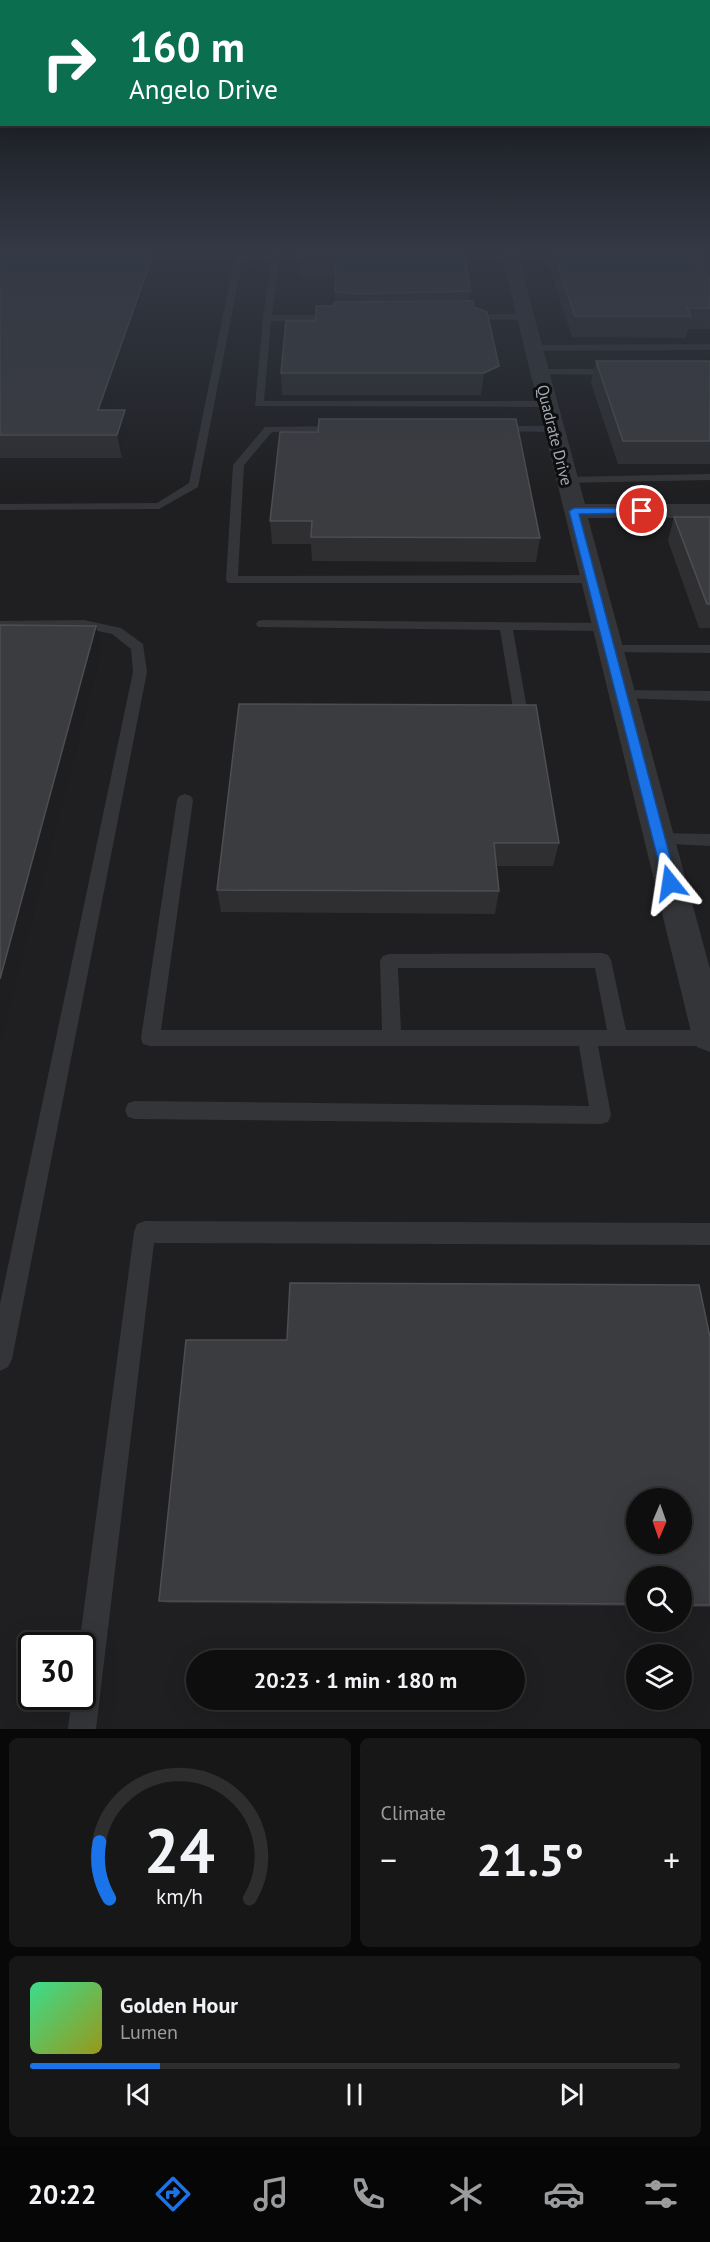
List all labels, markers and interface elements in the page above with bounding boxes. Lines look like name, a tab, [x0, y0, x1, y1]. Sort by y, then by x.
text: 160 m	[129, 19, 245, 74]
icon: right	[30, 24, 108, 102]
text: Angelo Drive	[129, 72, 278, 106]
street label: Quadrate Drive	[533, 383, 577, 487]
pin	[616, 485, 667, 536]
icon: arrive	[625, 494, 658, 527]
position arrow	[638, 851, 702, 915]
north arrow	[626, 1488, 692, 1554]
map controls	[626, 1488, 692, 1710]
button: search	[626, 1566, 692, 1632]
speed limit sign: 30	[18, 1632, 96, 1710]
button: layers	[626, 1644, 692, 1710]
text: 20:23 · 1 min · 180 m	[254, 1666, 457, 1694]
text: Climate	[381, 1800, 446, 1826]
text: 24	[144, 1809, 215, 1890]
text: 21.5°	[477, 1830, 584, 1888]
text: −	[381, 1838, 397, 1881]
text: +	[663, 1838, 680, 1881]
text: km/h	[156, 1883, 203, 1911]
text: Golden Hour	[120, 1991, 238, 2019]
text: Lumen	[120, 2019, 178, 2045]
icon: previous	[122, 2078, 155, 2111]
icon: pause	[338, 2078, 371, 2111]
icon: next	[555, 2078, 588, 2111]
icon: directions	[152, 2173, 194, 2215]
icon: music	[250, 2173, 292, 2215]
icon: phone	[347, 2173, 389, 2215]
icon: climate	[445, 2173, 487, 2215]
icon: car	[543, 2173, 585, 2215]
icon: filters	[640, 2173, 682, 2215]
text: 20:22	[28, 2177, 96, 2211]

